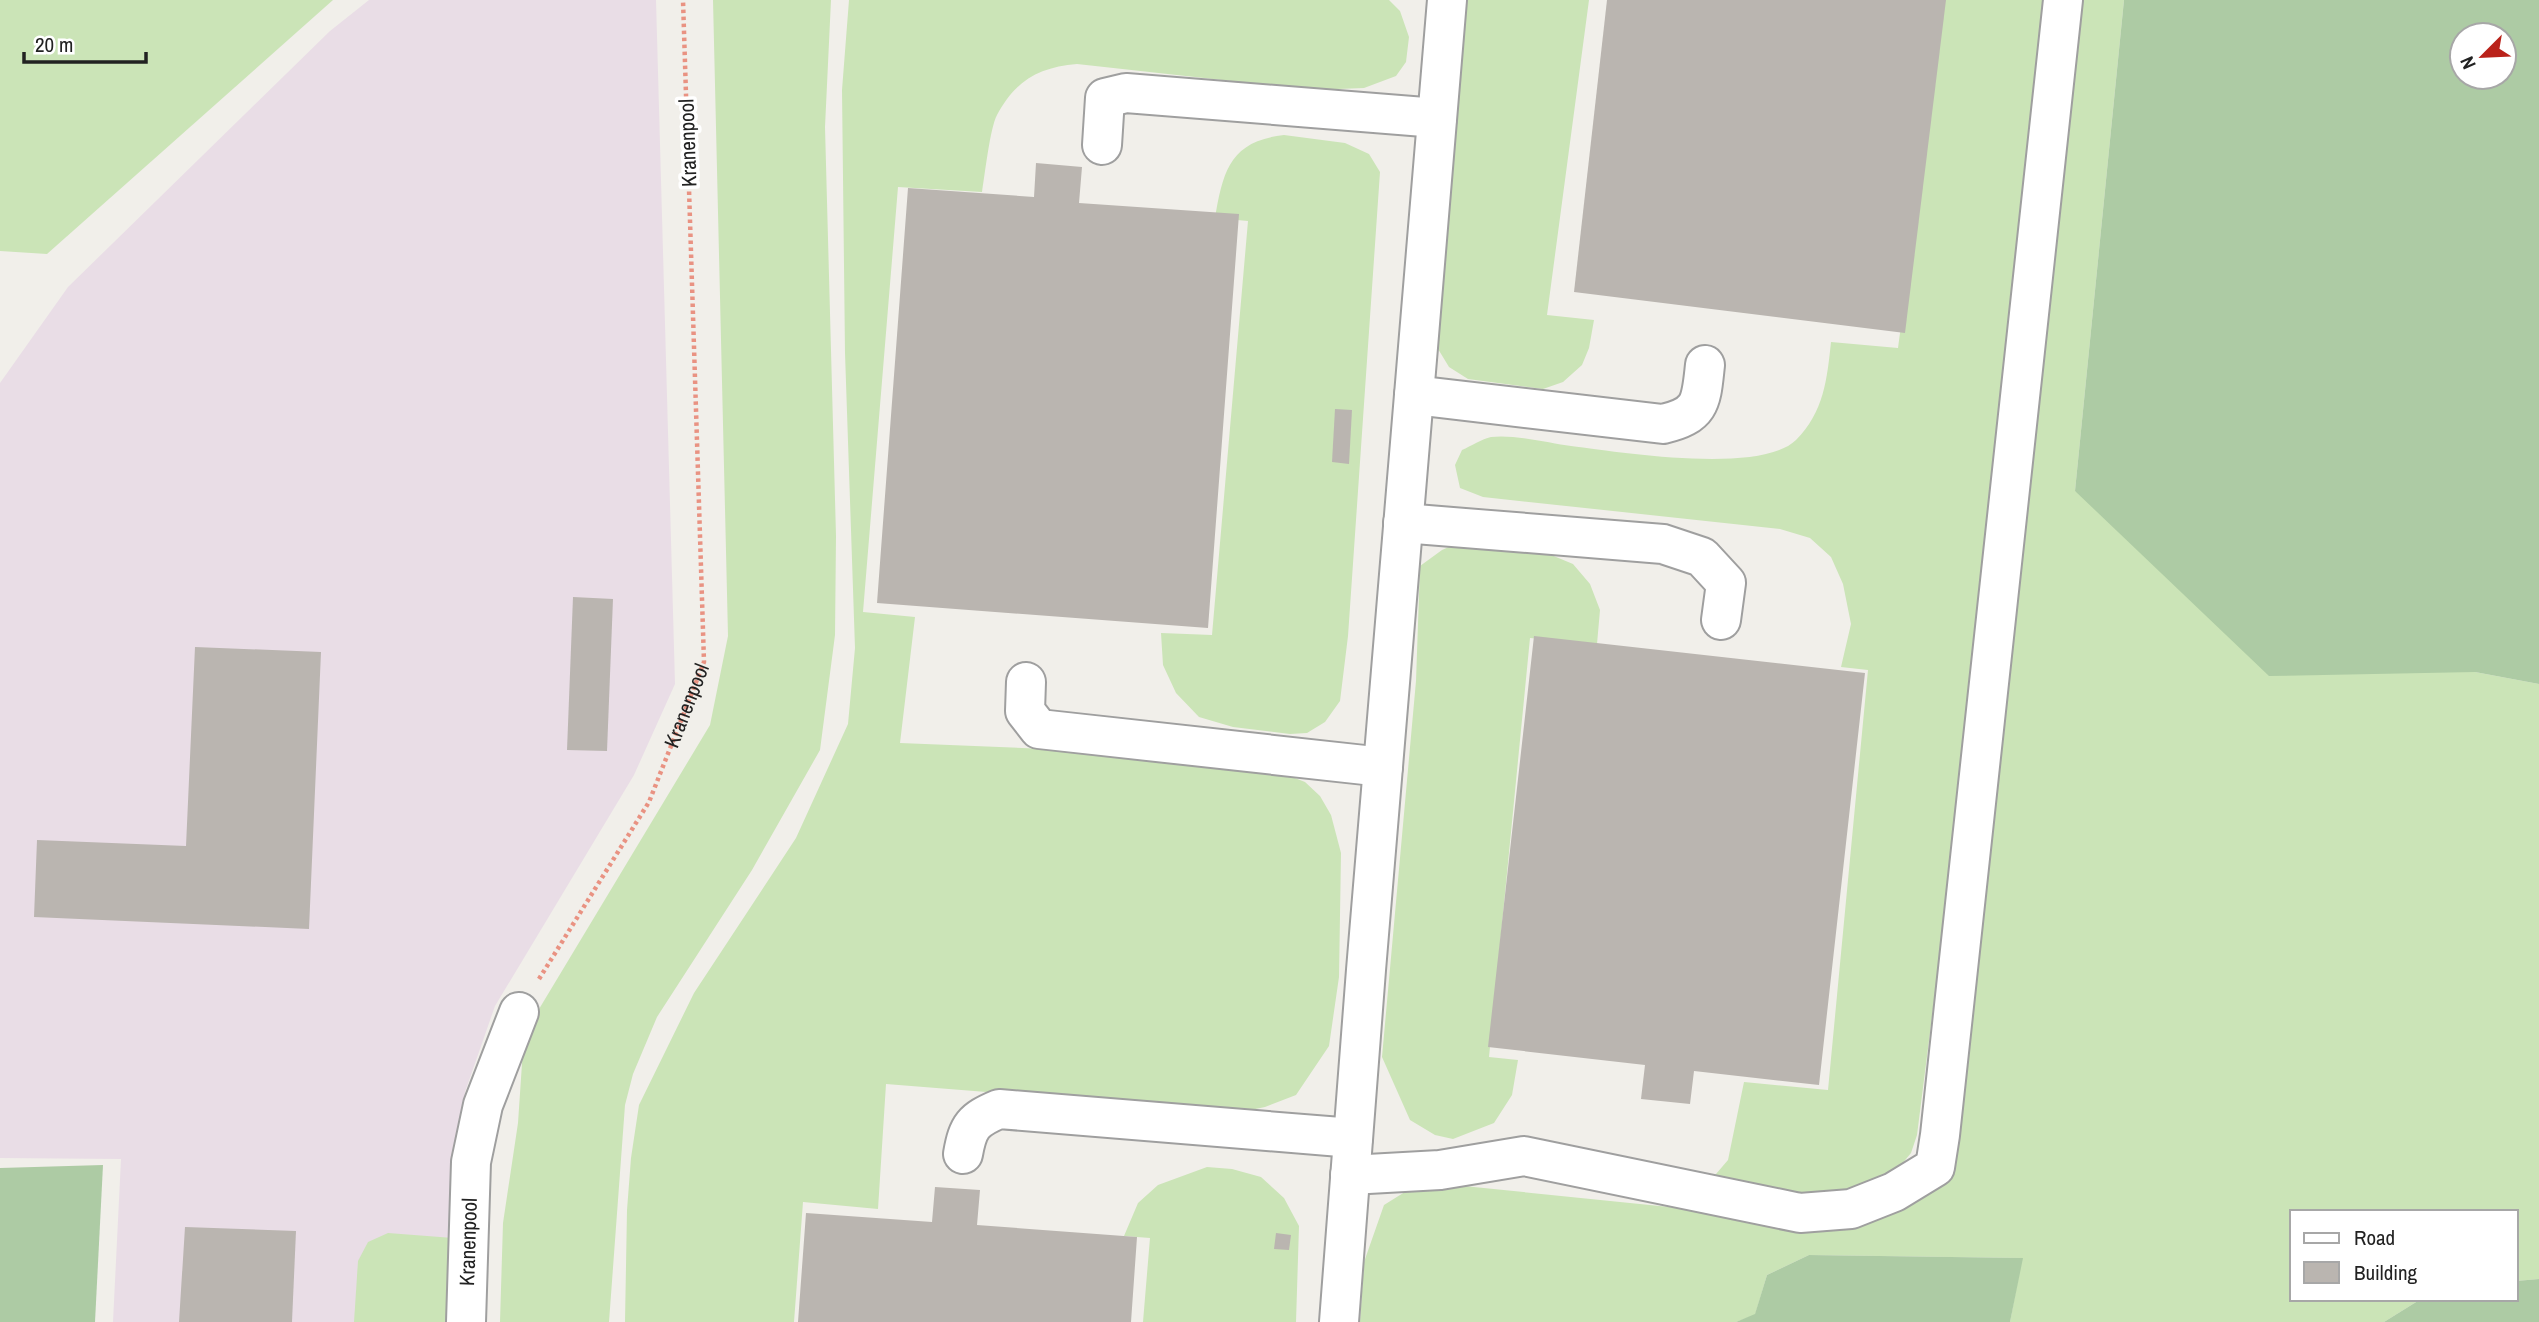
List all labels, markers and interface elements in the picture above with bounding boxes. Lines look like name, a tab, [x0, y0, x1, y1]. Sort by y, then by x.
scale bar	[24, 21, 147, 65]
north arrow	[2448, 21, 2518, 91]
text: 20 m	[35, 30, 73, 59]
text: N	[2453, 52, 2482, 73]
street label: Kranenpool	[671, 98, 704, 188]
street label: Kranenpool	[657, 659, 716, 752]
street label: Kranenpool	[452, 1198, 484, 1287]
legend	[2290, 1210, 2518, 1301]
text: Road	[2354, 1223, 2395, 1252]
text: Building	[2354, 1258, 2418, 1287]

